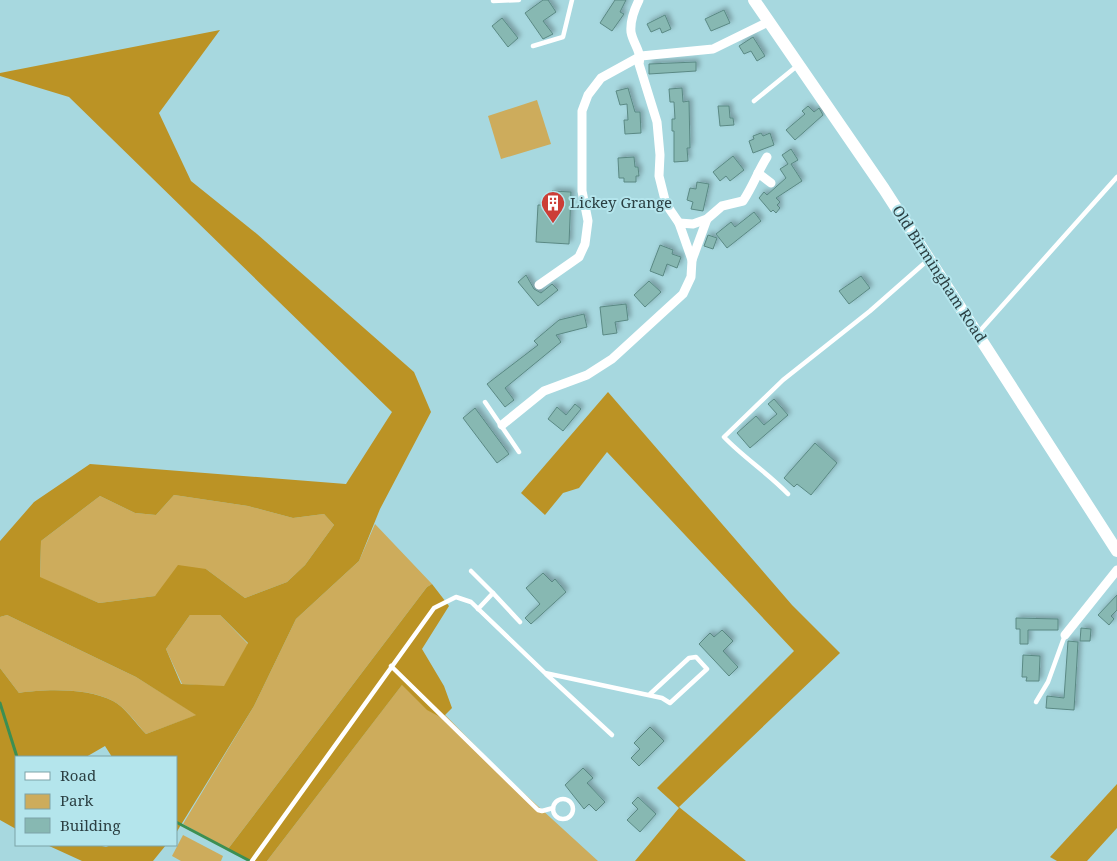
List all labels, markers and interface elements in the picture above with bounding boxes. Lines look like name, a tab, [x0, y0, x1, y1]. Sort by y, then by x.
building icon: Lickey Grange	[540, 190, 566, 224]
place label: Lickey Grange	[570, 192, 672, 212]
street label: Old Birmingham Road	[888, 201, 992, 346]
legend	[15, 756, 178, 846]
text: Road	[60, 765, 96, 785]
text: Park	[60, 790, 94, 810]
text: Building	[60, 815, 121, 835]

